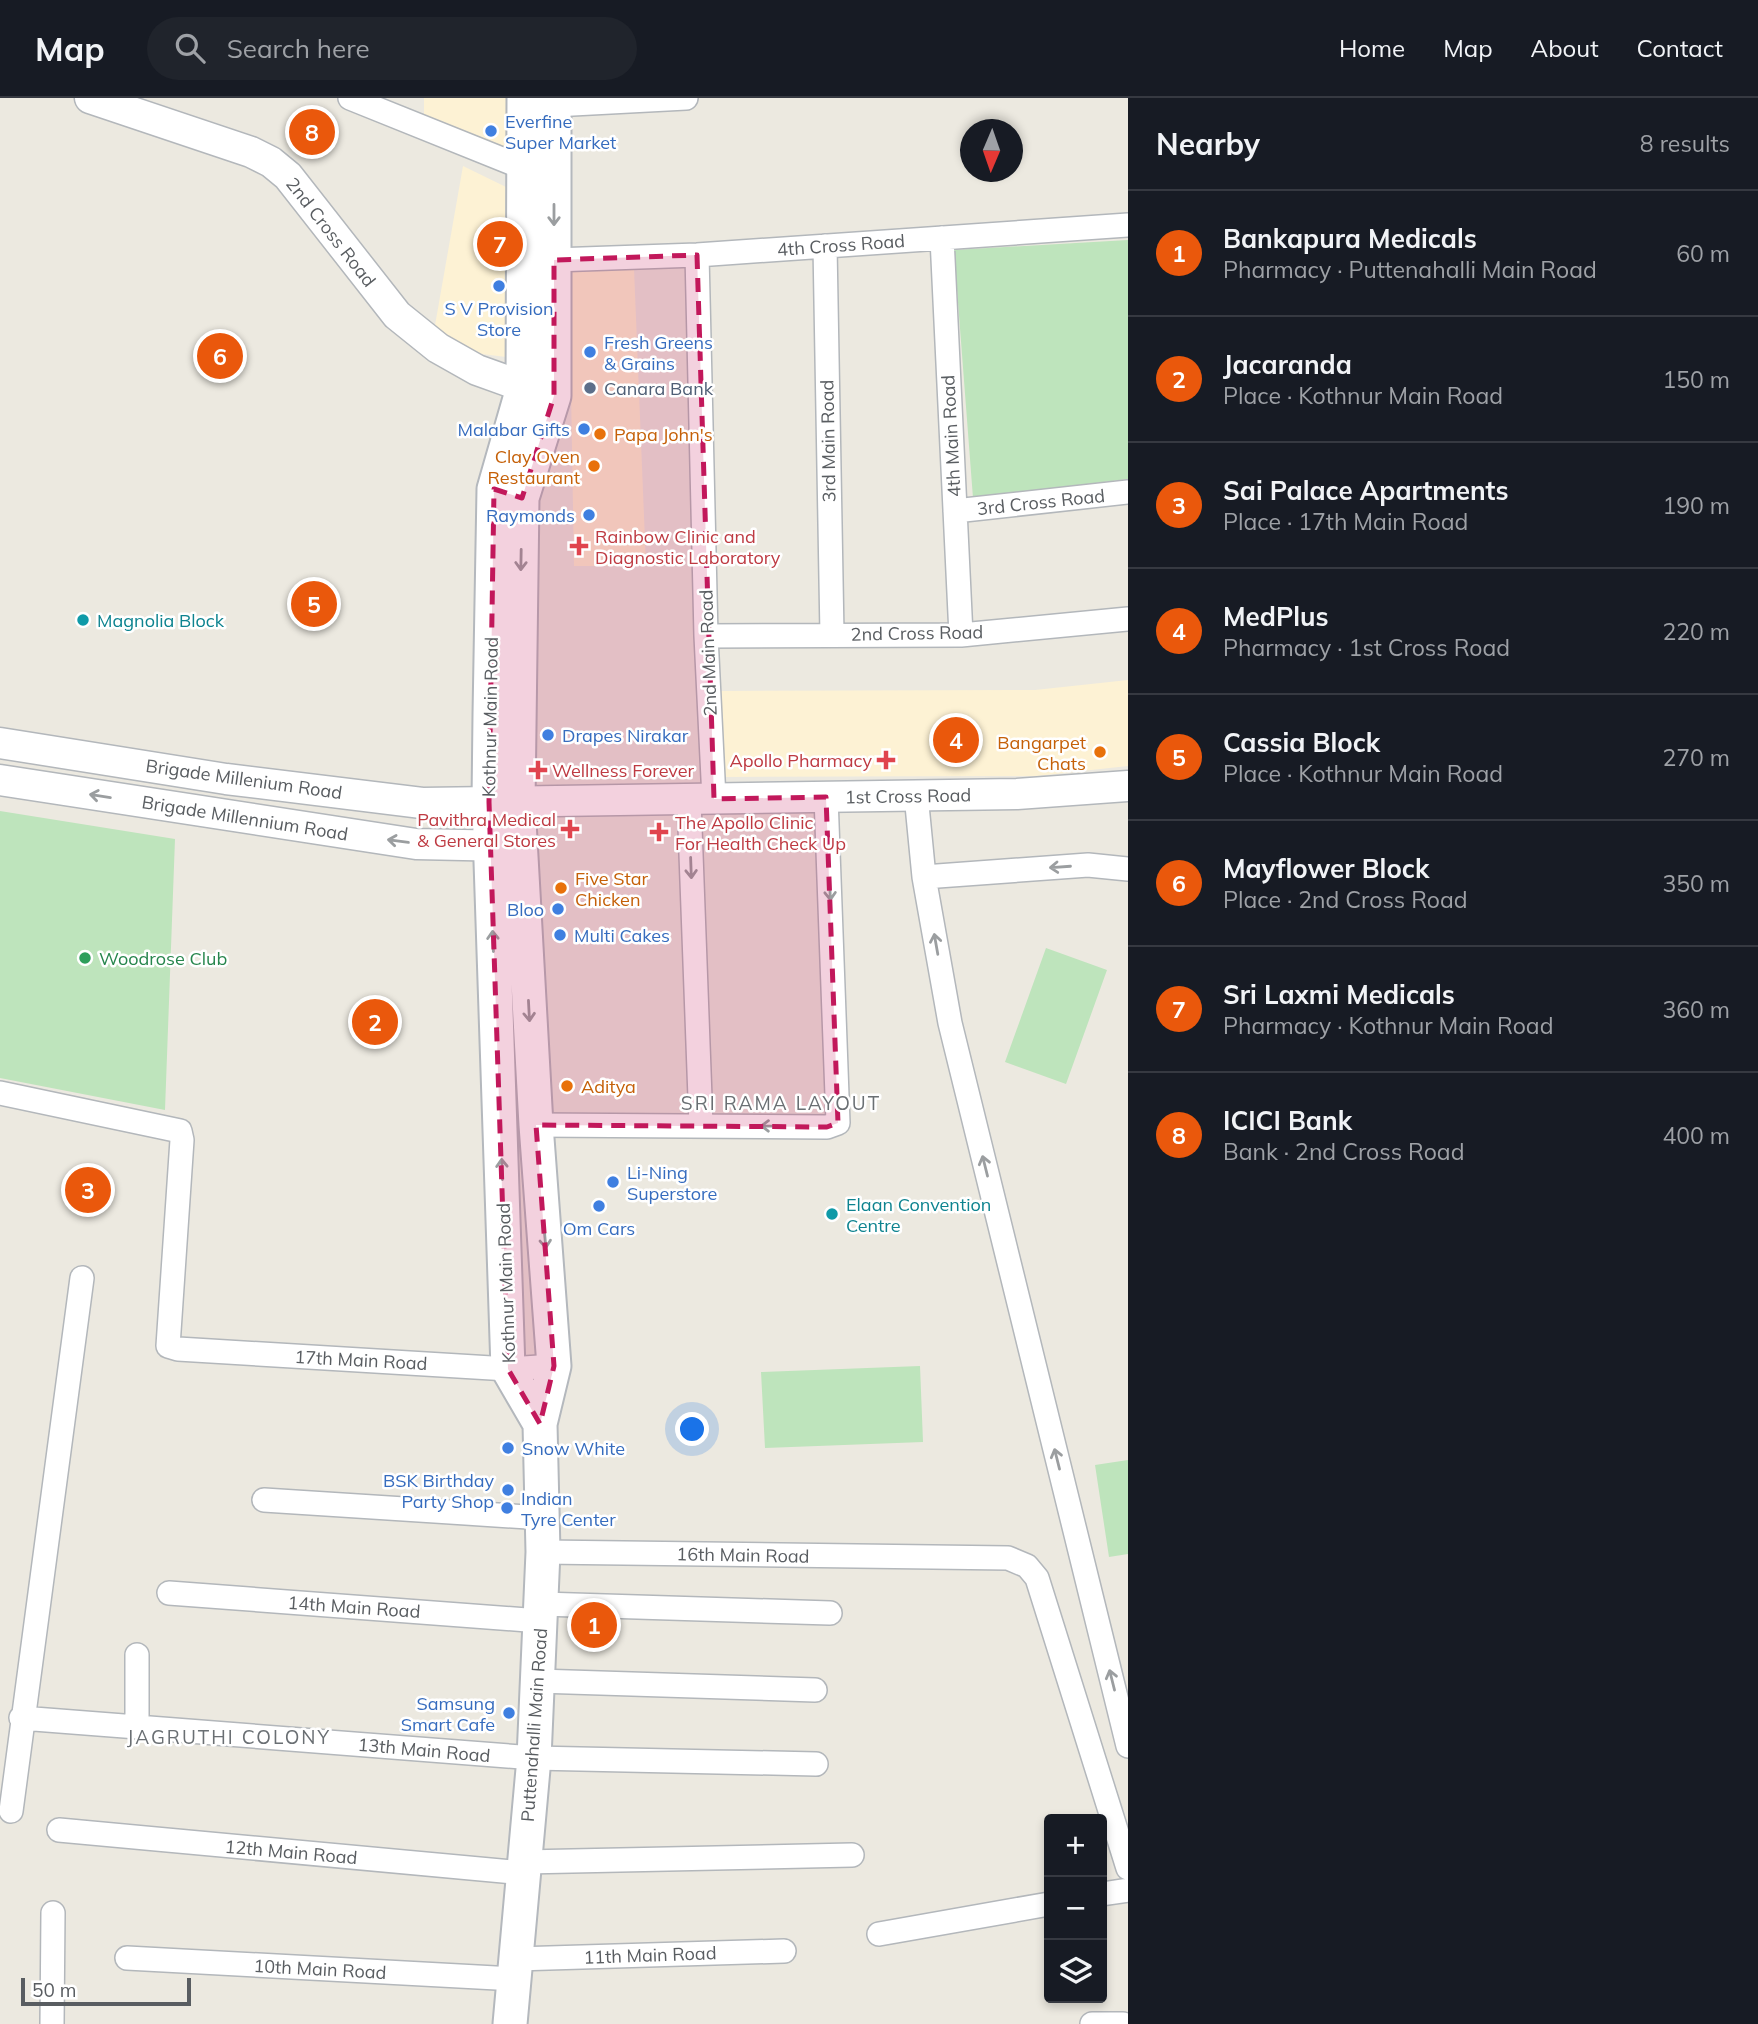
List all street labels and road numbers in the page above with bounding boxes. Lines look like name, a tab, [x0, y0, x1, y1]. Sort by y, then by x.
street label: 2nd Cross Road	[281, 173, 381, 291]
street label: 4th Cross Road	[776, 229, 906, 261]
street label: 4th Main Road	[936, 374, 966, 498]
street label: 3rd Main Road	[815, 379, 841, 503]
street label: 3rd Cross Road	[976, 484, 1106, 520]
street label: 2nd Main Road	[694, 589, 722, 717]
street label: 2nd Cross Road	[851, 620, 983, 646]
street label: Kothnur Main Road	[477, 637, 503, 797]
street label: Brigade Millenium Road	[144, 754, 344, 804]
street label: 1st Cross Road	[845, 783, 971, 809]
street label: Brigade Millennium Road	[140, 790, 350, 846]
street label: Kothnur Main Road	[492, 1202, 520, 1364]
street label: 17th Main Road	[294, 1345, 428, 1375]
street label: 16th Main Road	[676, 1542, 810, 1568]
street label: 14th Main Road	[287, 1591, 421, 1623]
street label: Puttenahalli Main Road	[516, 1627, 552, 1823]
street label: 13th Main Road	[357, 1733, 491, 1767]
street label: 12th Main Road	[224, 1835, 358, 1869]
street label: 11th Main Road	[583, 1941, 717, 1969]
street label: 10th Main Road	[253, 1954, 387, 1984]

